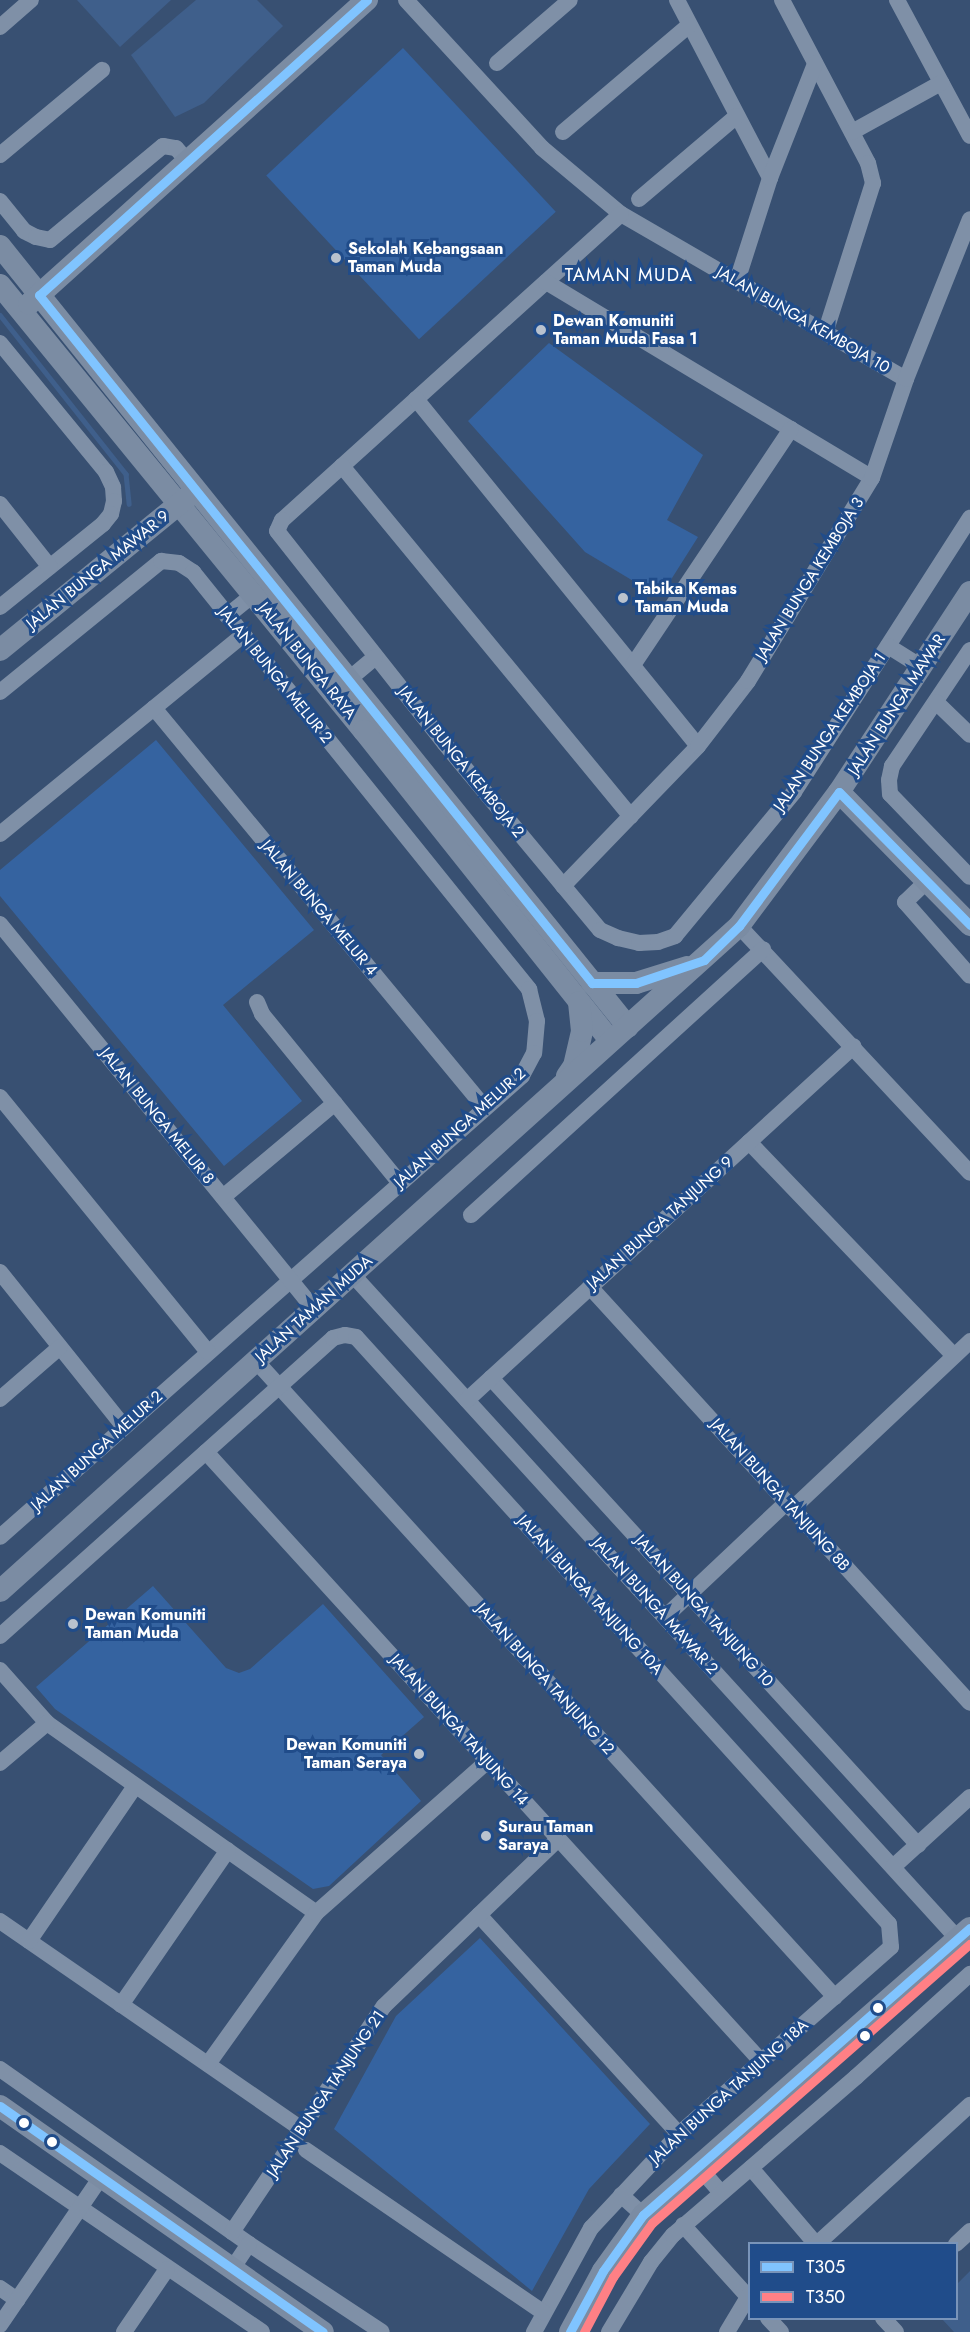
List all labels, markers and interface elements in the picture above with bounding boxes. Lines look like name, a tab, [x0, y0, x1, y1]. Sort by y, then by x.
place label: Sekolah Kebangsaan Taman Muda	[348, 239, 504, 277]
marker: Sekolah Kebangsaan Taman Muda	[329, 251, 343, 265]
street label: JALAN BUNGA KEMBOJA 10	[713, 262, 893, 378]
district label: TAMAN MUDA	[565, 264, 693, 286]
place label: Dewan Komuniti Taman Muda Fasa 1	[553, 311, 697, 349]
marker: Dewan Komuniti Taman Muda Fasa 1	[534, 323, 548, 337]
street label: JALAN BUNGA KEMBOJA 3	[752, 494, 868, 664]
street label: JALAN BUNGA MAWAR 9	[23, 506, 173, 634]
place label: Tabika Kemas Taman Muda	[635, 579, 737, 617]
marker: Tabika Kemas Taman Muda	[616, 591, 630, 605]
street label: JALAN BUNGA RAYA	[254, 599, 360, 723]
street label: JALAN BUNGA MELUR 2	[214, 603, 336, 747]
street label: JALAN BUNGA MAWAR	[844, 631, 950, 779]
street label: JALAN BUNGA KEMBOJA 1	[770, 649, 890, 815]
street label: JALAN BUNGA KEMBOJA 2	[394, 682, 528, 842]
street label: JALAN BUNGA MELUR 4	[257, 837, 381, 979]
street label: JALAN BUNGA MELUR 8	[96, 1044, 218, 1188]
street label: JALAN BUNGA MELUR 2	[390, 1064, 530, 1192]
street label: JALAN BUNGA TANJUNG 9	[583, 1152, 737, 1294]
street label: JALAN TAMAN MUDA	[252, 1251, 376, 1367]
street label: JALAN BUNGA MELUR 2	[27, 1387, 167, 1515]
street label: JALAN BUNGA TANJUNG 8B	[706, 1415, 854, 1575]
street label: JALAN BUNGA TANJUNG 10A	[513, 1511, 667, 1679]
street label: JALAN BUNGA TANJUNG 10	[631, 1531, 777, 1691]
street label: JALAN BUNGA MAWAR 2	[588, 1533, 722, 1679]
street label: JALAN BUNGA TANJUNG 12	[472, 1599, 618, 1759]
place label: Dewan Komuniti Taman Muda	[85, 1605, 206, 1643]
marker: Dewan Komuniti Taman Muda	[66, 1617, 80, 1631]
street label: JALAN BUNGA TANJUNG 14	[386, 1650, 532, 1810]
place label: Dewan Komuniti Taman Seraya	[286, 1735, 407, 1773]
marker: Dewan Komuniti Taman Seraya	[412, 1747, 426, 1761]
place label: Surau Taman Saraya	[498, 1817, 593, 1855]
marker: Surau Taman Saraya	[479, 1829, 493, 1843]
unlabelled marker	[872, 2002, 884, 2014]
street label: JALAN BUNGA TANJUNG 21	[263, 2007, 389, 2181]
street label: JALAN BUNGA TANJUNG 18A	[646, 2016, 812, 2168]
unlabelled marker	[859, 2030, 871, 2042]
unlabelled marker	[18, 2117, 30, 2129]
unlabelled marker	[46, 2136, 58, 2148]
legend	[748, 2242, 958, 2320]
text: T305	[806, 2254, 845, 2280]
text: T350	[806, 2284, 845, 2310]

